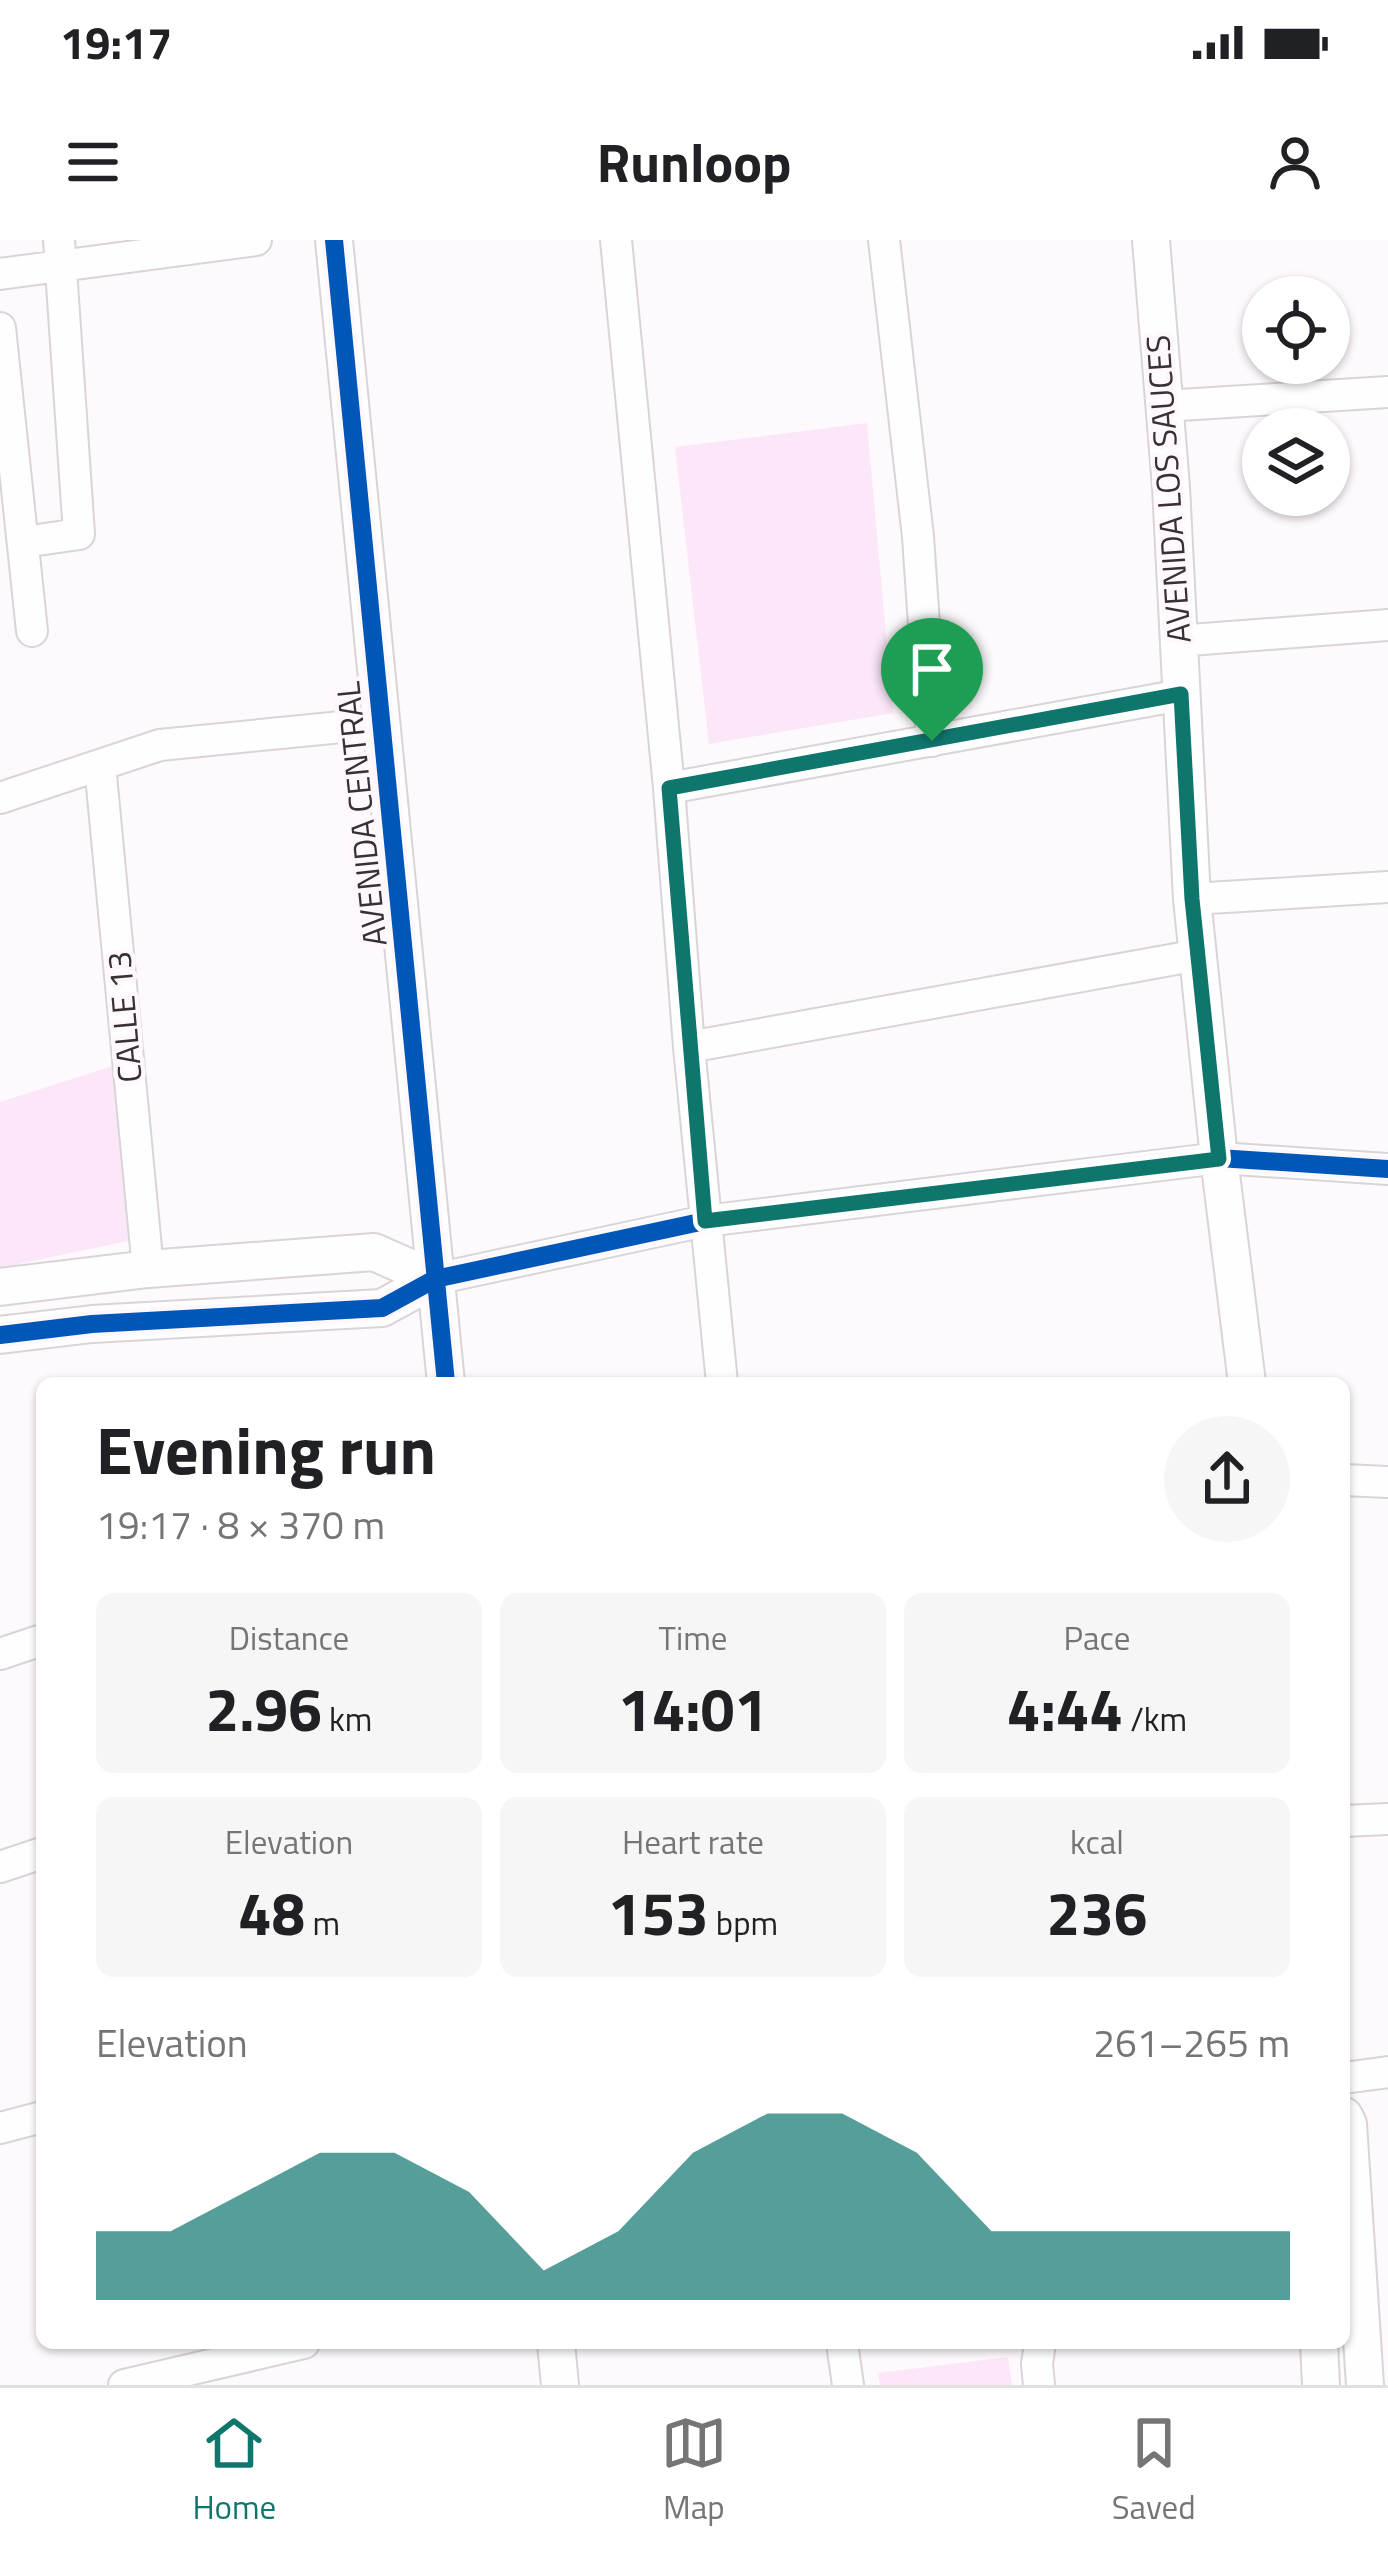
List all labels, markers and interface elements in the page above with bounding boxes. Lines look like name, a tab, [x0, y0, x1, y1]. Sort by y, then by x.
text: 19:17	[60, 8, 172, 76]
text: Runloop	[597, 121, 791, 203]
icon: menu	[60, 129, 126, 195]
icon: person	[1262, 129, 1328, 195]
map controls	[1242, 276, 1350, 516]
button: locate	[1242, 276, 1350, 384]
street label: AVENIDA LOS SAUCES	[1132, 333, 1204, 645]
button: layers	[1242, 408, 1350, 516]
pin	[881, 618, 983, 741]
icon: arrive	[899, 636, 965, 702]
street label: AVENIDA CENTRAL	[322, 679, 400, 949]
street label: CALLE 13	[93, 949, 155, 1085]
text: Evening run	[96, 1399, 436, 1500]
button: share	[1164, 1416, 1290, 1542]
text: 19:17 · 8 × 370 m	[96, 1495, 385, 1554]
text: Distance	[229, 1613, 349, 1663]
text: Time	[659, 1613, 727, 1663]
text: Pace	[1064, 1613, 1130, 1663]
text: 2.96	[206, 1663, 322, 1754]
text: 14:01	[618, 1663, 768, 1754]
text: 4:44	[1007, 1663, 1123, 1754]
text: km	[322, 1694, 372, 1744]
text: /km	[1123, 1694, 1187, 1744]
text: Elevation	[225, 1817, 353, 1867]
text: Heart rate	[622, 1817, 764, 1867]
text: kcal	[1070, 1817, 1124, 1867]
text: 48	[238, 1867, 305, 1958]
text: 153	[608, 1867, 709, 1958]
text: 236	[1047, 1867, 1147, 1958]
text: m	[305, 1898, 340, 1948]
text: bpm	[709, 1898, 778, 1948]
text: Elevation	[96, 2013, 248, 2072]
text: 261–265 m	[1093, 2013, 1290, 2072]
tab: Home	[192, 2410, 276, 2532]
tab: Map	[661, 2410, 727, 2532]
tab: Saved	[1112, 2410, 1196, 2532]

